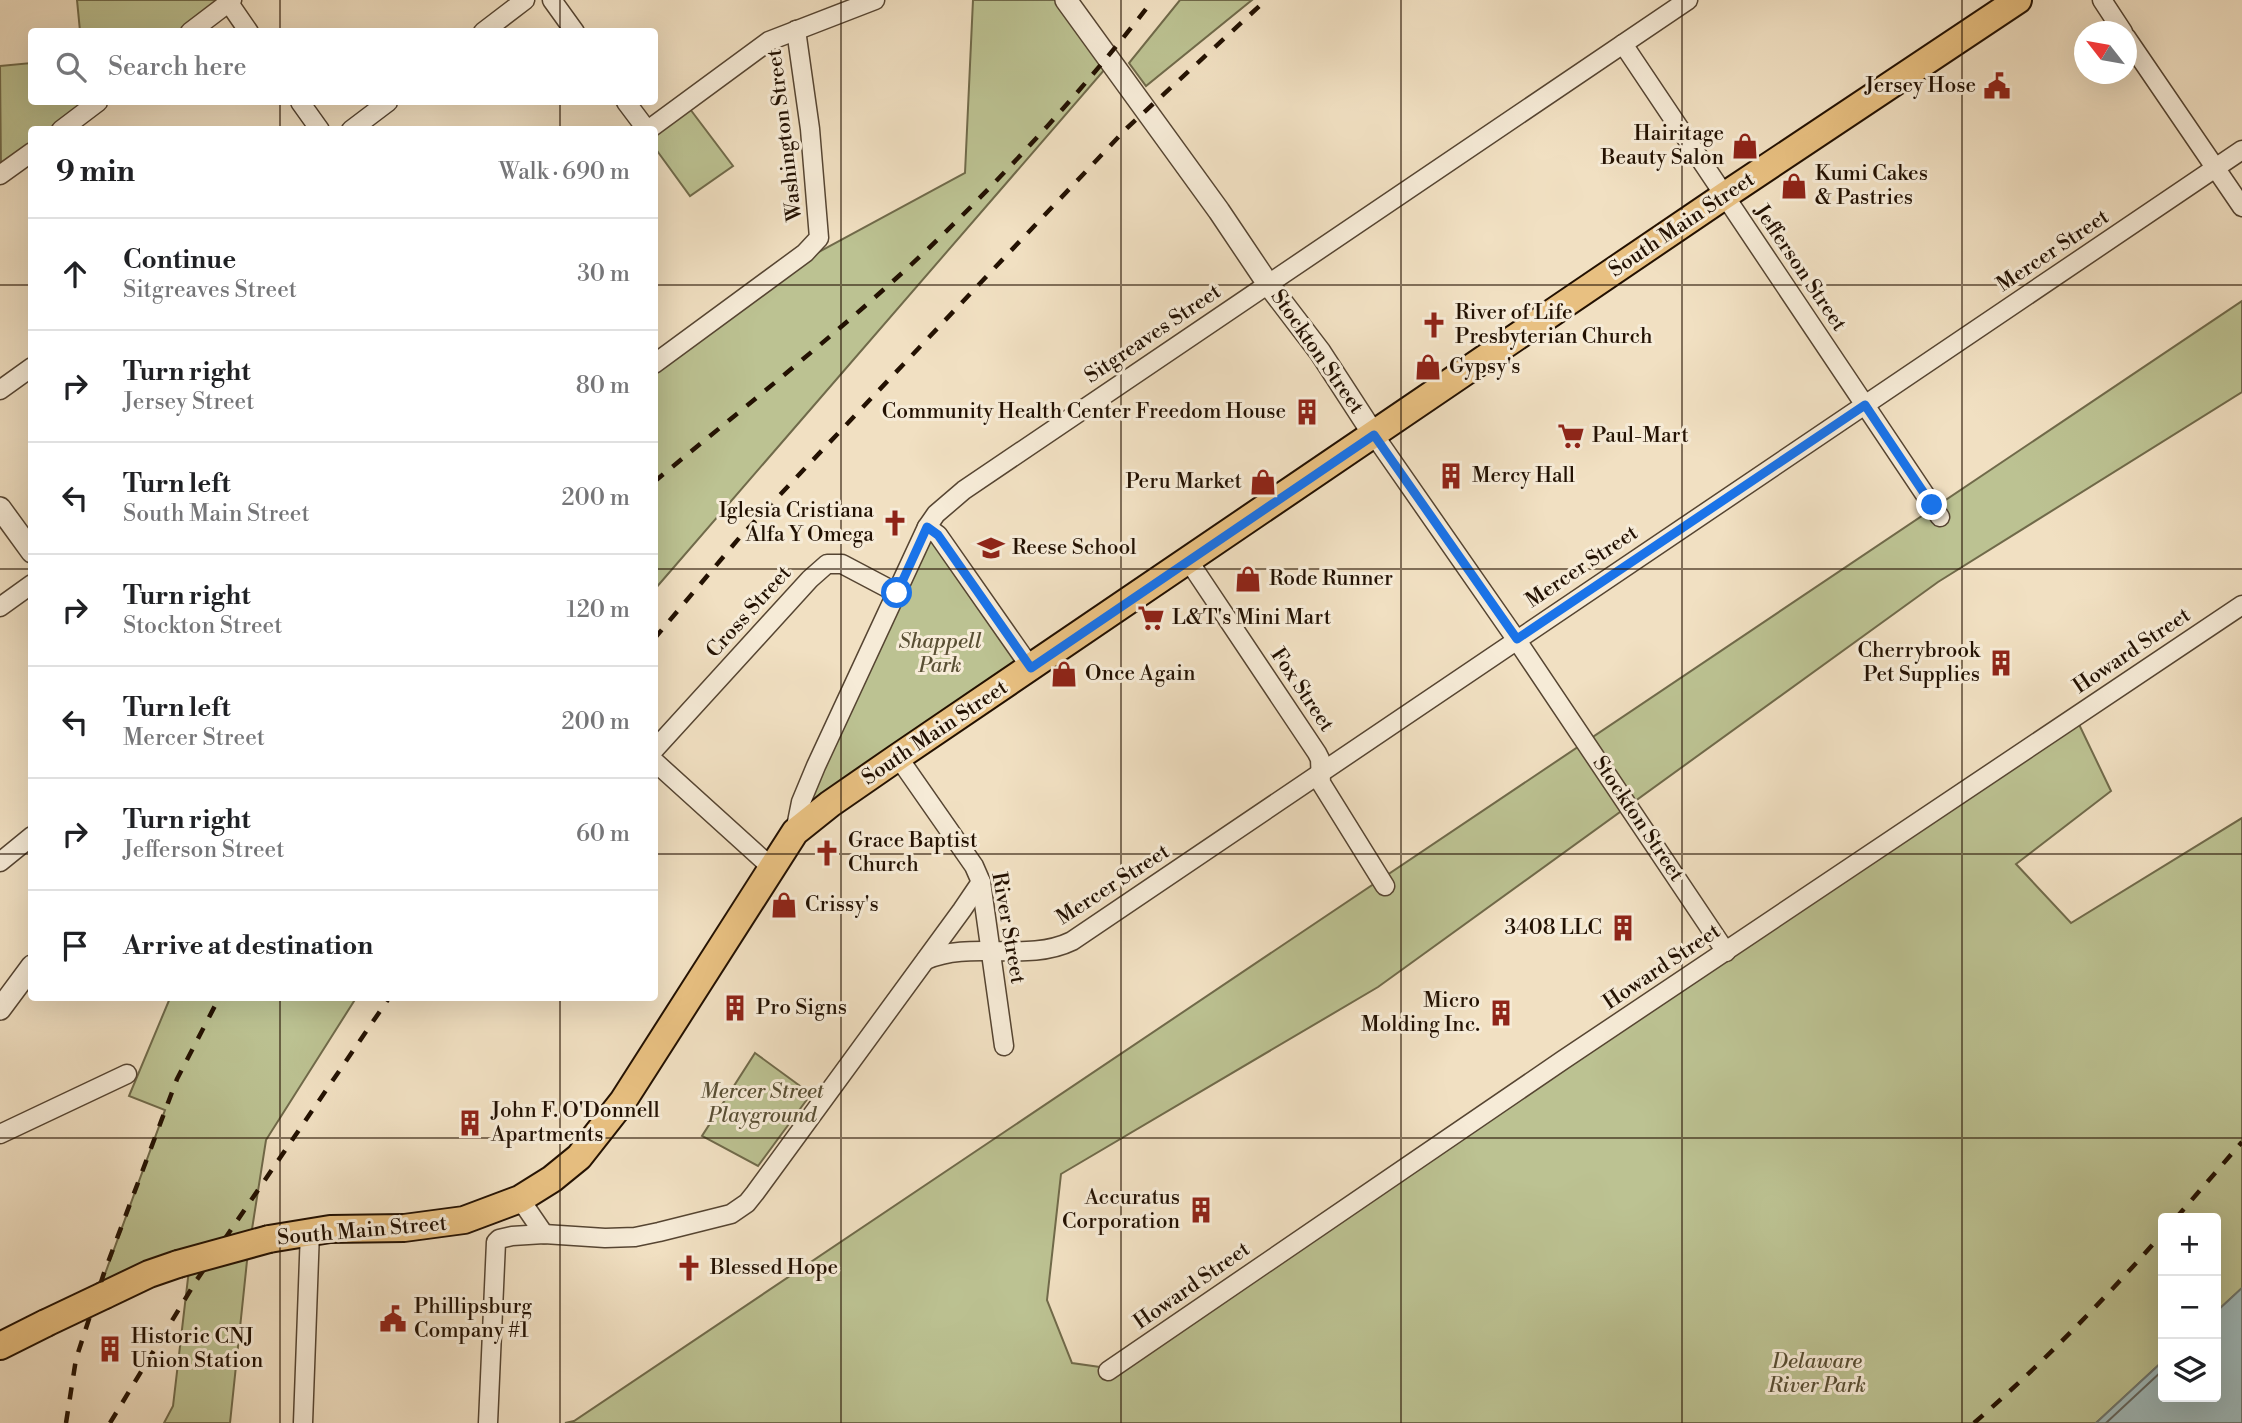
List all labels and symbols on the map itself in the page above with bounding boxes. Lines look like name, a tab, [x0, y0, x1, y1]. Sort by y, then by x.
north arrow	[2074, 21, 2137, 84]
street label: Washington Street	[761, 47, 809, 224]
public building icon: Jersey Hose	[1982, 71, 2012, 101]
place label: Jersey Hose	[1864, 73, 1976, 99]
place label: Hairitage Beauty Salon	[1600, 121, 1724, 171]
shop icon: Hairitage Beauty Salon	[1730, 131, 1760, 161]
place label: Kumi Cakes & Pastries	[1815, 161, 1928, 211]
street label: South Main Street	[1604, 166, 1760, 283]
shop icon: Kumi Cakes & Pastries	[1779, 171, 1809, 201]
street label: Jefferson Street	[1747, 199, 1852, 337]
street label: Mercer Street	[1992, 204, 2114, 298]
street label: Sitgreaves Street	[1080, 279, 1227, 389]
street label: Stockton Street	[1265, 285, 1370, 419]
place label: River of Life Presbyterian Church	[1455, 300, 1653, 350]
church icon: River of Life Presbyterian Church	[1419, 310, 1449, 340]
shop icon: Gypsy's	[1413, 352, 1443, 382]
place label: Gypsy's	[1449, 354, 1521, 380]
building icon: Community Health Center Freedom House	[1292, 397, 1322, 427]
place label: Community Health Center Freedom House	[882, 399, 1286, 425]
supermarket icon: Paul-Mart	[1556, 421, 1586, 451]
place label: Paul-Mart	[1592, 423, 1689, 449]
building icon: Mercy Hall	[1436, 461, 1466, 491]
place label: Mercy Hall	[1472, 463, 1575, 489]
shop icon: Peru Market	[1248, 467, 1278, 497]
place label: Peru Market	[1126, 469, 1243, 495]
route end	[1916, 489, 1947, 520]
place label: Iglesia Cristiana Alfa Y Omega	[719, 498, 874, 548]
church icon: Iglesia Cristiana Alfa Y Omega	[880, 508, 910, 538]
street label: Mercer Street	[1521, 520, 1643, 614]
school or university icon: Reese School	[976, 533, 1006, 563]
place label: Reese School	[1012, 535, 1137, 561]
street label: Cross Street	[701, 560, 797, 663]
shop icon: Rode Runner	[1233, 564, 1263, 594]
place label: Rode Runner	[1269, 566, 1393, 592]
route start	[881, 577, 912, 608]
street label: Howard Street	[2068, 602, 2196, 700]
supermarket icon: L&T's Mini Mart	[1136, 603, 1166, 633]
place label: L&T's Mini Mart	[1172, 605, 1332, 631]
park label: Shappell Park	[899, 629, 982, 679]
place label: Cherrybrook Pet Supplies	[1858, 638, 1981, 688]
street label: Fox Street	[1264, 643, 1340, 737]
building icon: Cherrybrook Pet Supplies	[1986, 648, 2016, 678]
shop icon: Once Again	[1049, 659, 1079, 689]
place label: Once Again	[1085, 661, 1196, 687]
street label: South Main Street	[857, 674, 1013, 791]
street label: Stockton Street	[1587, 751, 1690, 887]
place label: Grace Baptist Church	[848, 828, 978, 878]
church icon: Grace Baptist Church	[812, 838, 842, 868]
street label: Mercer Street	[1052, 838, 1175, 931]
street label: River Street	[985, 870, 1031, 986]
shop icon: Crissy's	[769, 890, 799, 920]
place label: Crissy's	[805, 892, 879, 918]
building icon: 3408 LLC	[1608, 913, 1638, 943]
place label: 3408 LLC	[1504, 915, 1602, 941]
street label: Howard Street	[1598, 918, 1726, 1016]
place label: Micro Molding Inc.	[1361, 988, 1480, 1038]
building icon: Pro Signs	[720, 993, 750, 1023]
place label: Pro Signs	[756, 995, 847, 1021]
building icon: Micro Molding Inc.	[1486, 998, 1516, 1028]
park label: Mercer Street Playground	[700, 1079, 825, 1129]
place label: John F. O'Donnell Apartments	[490, 1098, 660, 1148]
building icon: John F. O'Donnell Apartments	[455, 1108, 485, 1138]
place label: Accuratus Corporation	[1062, 1185, 1180, 1235]
building icon: Accuratus Corporation	[1186, 1195, 1216, 1225]
street label: South Main Street	[276, 1211, 449, 1251]
street label: Howard Street	[1129, 1236, 1255, 1336]
church icon: Blessed Hope	[674, 1253, 704, 1283]
place label: Blessed Hope	[709, 1255, 838, 1281]
place label: Phillipsburg Company #1	[414, 1294, 532, 1344]
public building icon: Phillipsburg Company #1	[378, 1304, 408, 1334]
place label: Historic CNJ Union Station	[131, 1324, 264, 1374]
building icon: Historic CNJ Union Station	[95, 1334, 125, 1364]
park label: Delaware River Park	[1767, 1349, 1866, 1399]

